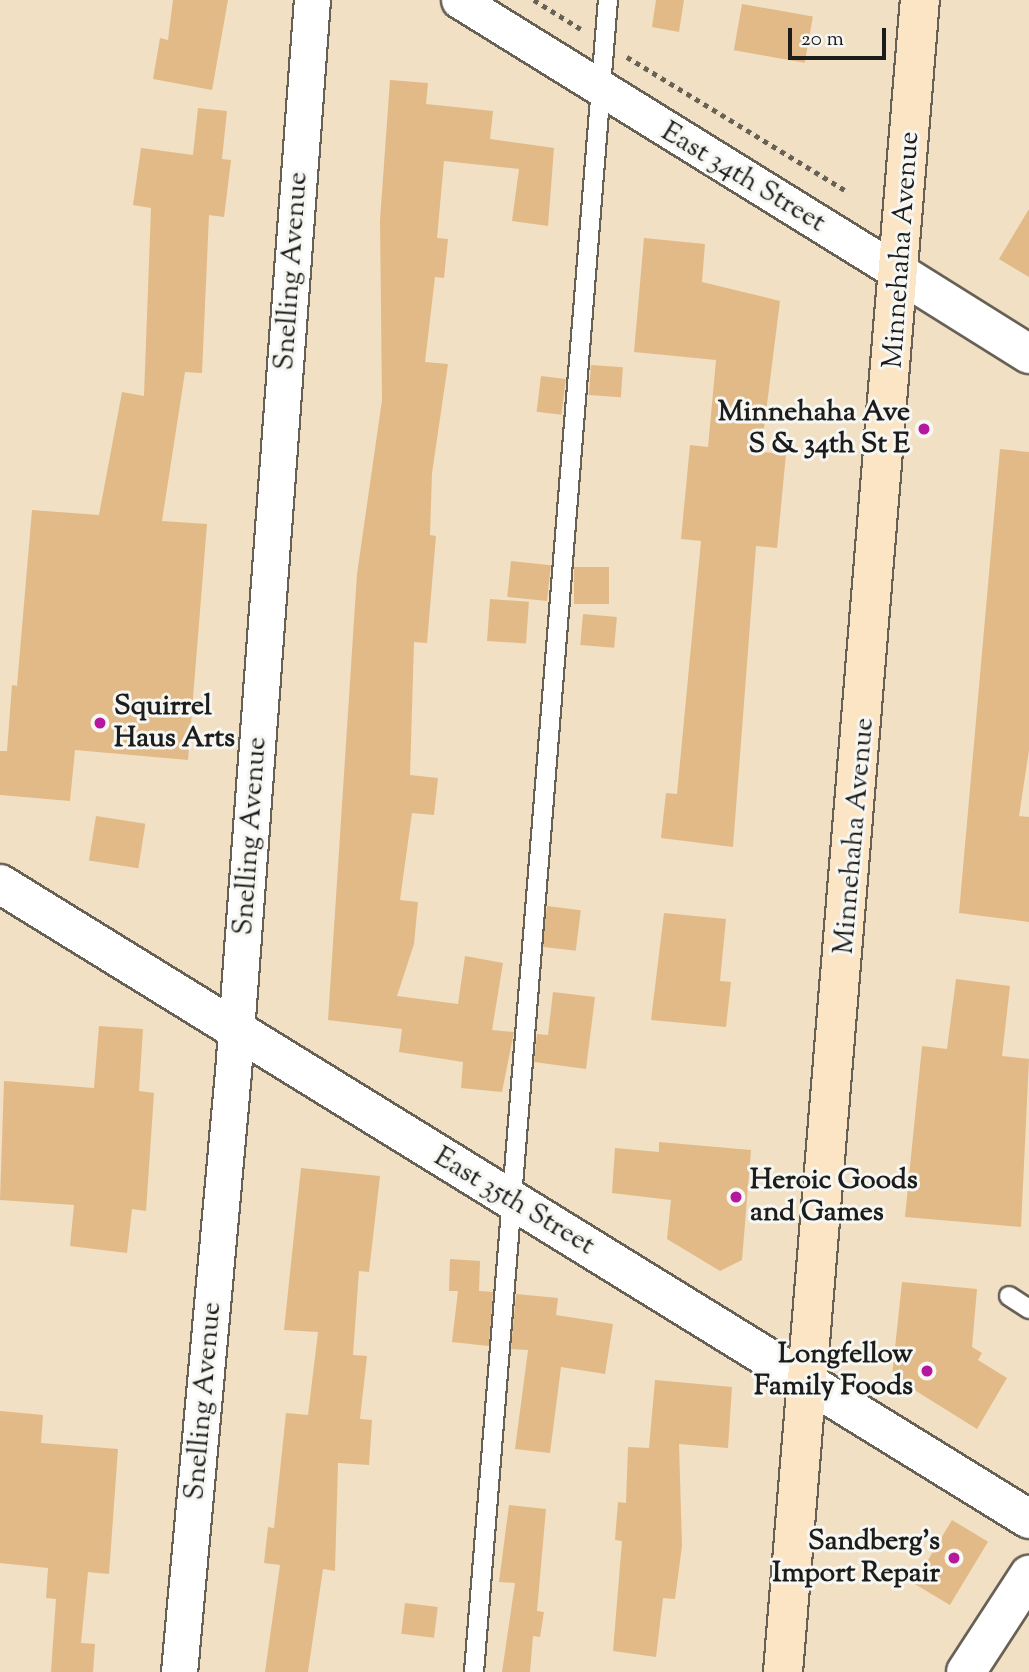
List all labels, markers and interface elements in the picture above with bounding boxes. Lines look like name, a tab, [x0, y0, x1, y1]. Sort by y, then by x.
scale bar	[791, 14, 889, 58]
text: 20 m	[801, 25, 844, 55]
street label: East 34th Street	[655, 116, 831, 240]
street label: Minnehaha Avenue	[877, 130, 927, 370]
street label: Snelling Avenue	[268, 171, 316, 371]
place label: Minnehaha Ave S & 34th St E	[718, 396, 910, 462]
marker: Minnehaha Ave S & 34th St E	[916, 421, 932, 437]
place label: Squirrel Haus Arts	[114, 690, 235, 756]
marker: Squirrel Haus Arts	[92, 715, 108, 731]
street label: Minnehaha Avenue	[828, 716, 882, 956]
street label: Snelling Avenue	[227, 736, 275, 936]
street label: East 35th Street	[428, 1141, 600, 1263]
place label: Heroic Goods and Games	[750, 1164, 918, 1230]
marker: Heroic Goods and Games	[728, 1189, 744, 1205]
street label: Snelling Avenue	[179, 1300, 229, 1502]
place label: Longfellow Family Foods	[754, 1338, 913, 1404]
marker: Longfellow Family Foods	[919, 1363, 935, 1379]
place label: Sandberg's Import Repair	[772, 1525, 940, 1591]
marker: Sandberg's Import Repair	[946, 1550, 962, 1566]

